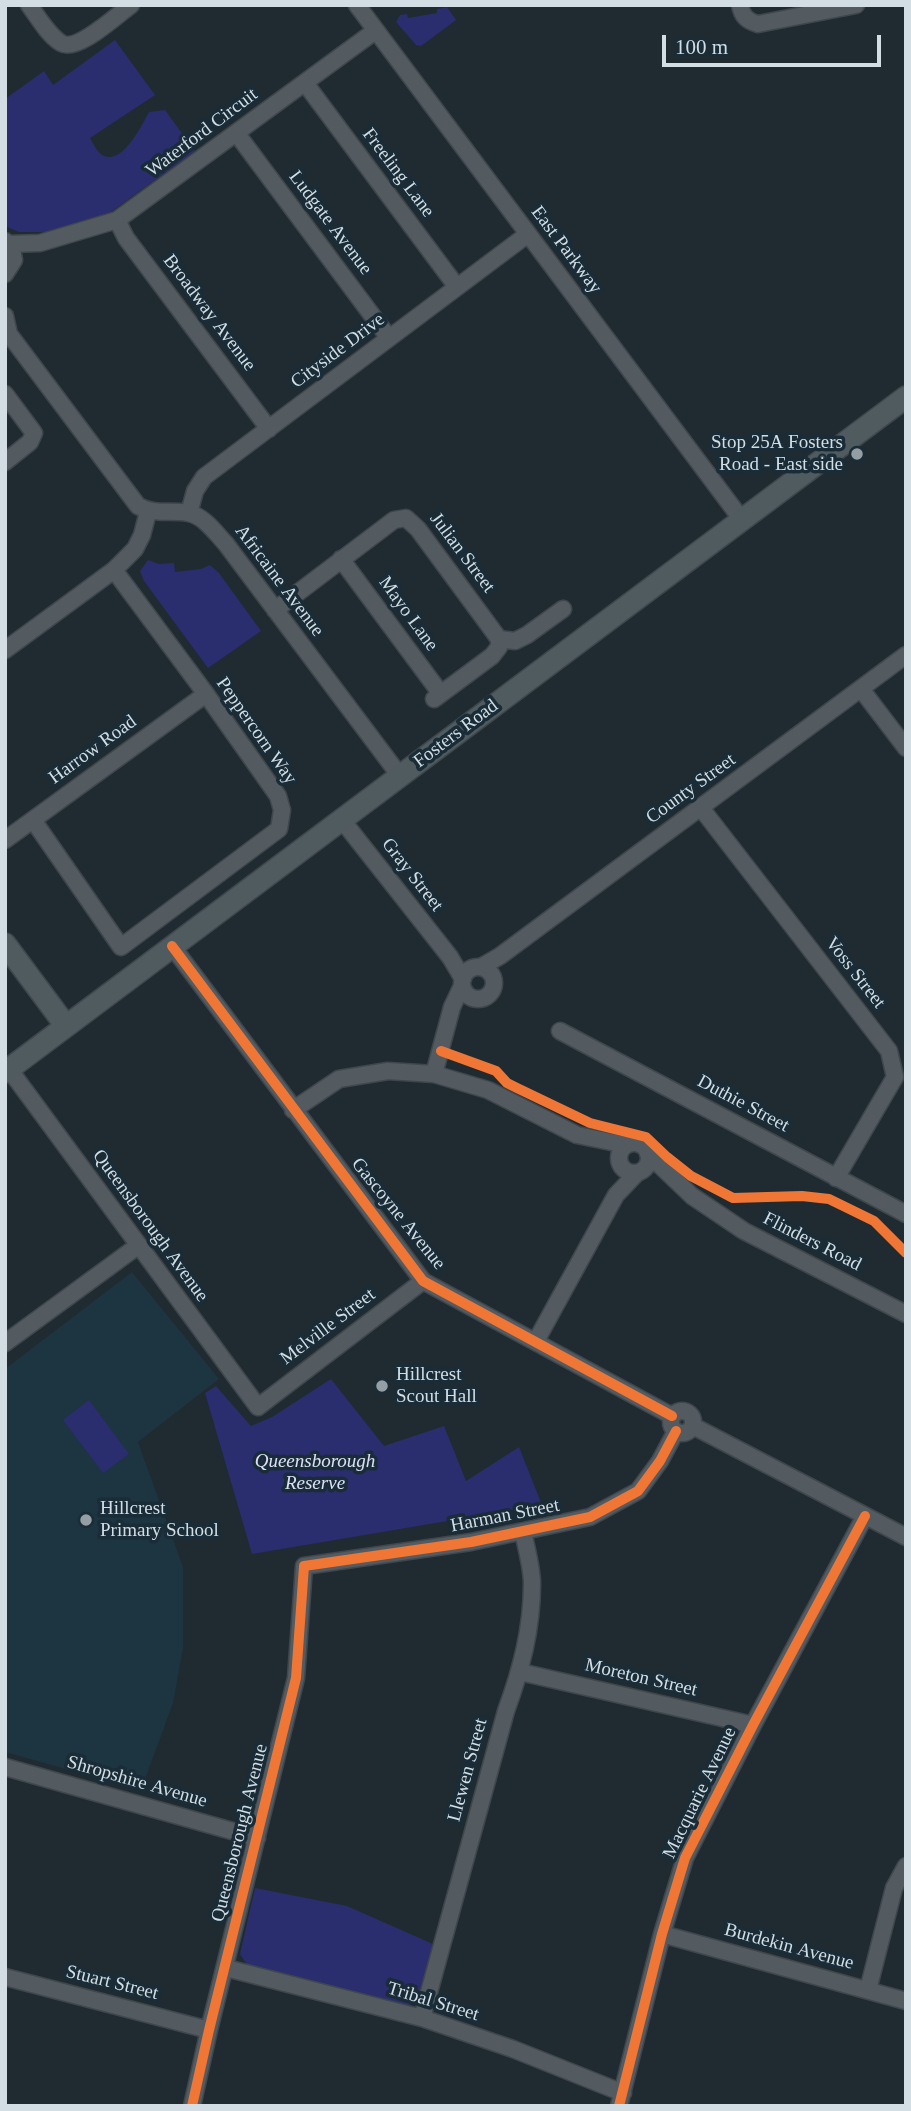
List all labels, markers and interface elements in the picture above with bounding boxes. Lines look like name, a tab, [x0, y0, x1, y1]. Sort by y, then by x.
scale bar	[666, 21, 885, 65]
text: 100 m	[675, 35, 728, 59]
street label: Waterford Circuit	[142, 84, 262, 182]
street label: Freeling Lane	[357, 124, 439, 222]
street label: Ludgate Avenue	[283, 166, 377, 280]
street label: East Parkway	[526, 202, 606, 298]
street label: Broadway Avenue	[158, 250, 260, 376]
street label: Cityside Drive	[287, 308, 389, 394]
place label: Stop 25A Fosters Road - East side	[711, 432, 843, 476]
marker: Stop 25A Fosters Road - East side	[849, 446, 865, 462]
street label: Julian Street	[424, 508, 500, 598]
street label: Africaine Avenue	[230, 521, 328, 641]
street label: Mayo Lane	[373, 572, 443, 656]
street label: Peppercorn Way	[211, 673, 301, 789]
street label: Fosters Road	[409, 695, 503, 773]
street label: Harrow Road	[45, 711, 141, 789]
street label: County Street	[642, 749, 740, 829]
street label: Gray Street	[376, 834, 448, 916]
street label: Voss Street	[820, 933, 890, 1013]
street label: Duthie Street	[693, 1070, 793, 1138]
street label: Queensborough Avenue	[87, 1145, 213, 1307]
street label: Gascoyne Avenue	[346, 1153, 450, 1275]
street label: Flinders Road	[759, 1208, 865, 1276]
street label: Melville Street	[276, 1284, 380, 1370]
place label: Hillcrest Scout Hall	[396, 1364, 477, 1408]
marker: Hillcrest Scout Hall	[374, 1378, 390, 1394]
park label: Queensborough Reserve	[255, 1451, 375, 1495]
street label: Harman Street	[449, 1494, 561, 1538]
place label: Hillcrest Primary School	[100, 1498, 219, 1542]
marker: Hillcrest Primary School	[78, 1512, 94, 1528]
street label: Moreton Street	[583, 1654, 699, 1702]
street label: Llewen Street	[443, 1716, 493, 1824]
street label: Macquarie Avenue	[658, 1723, 742, 1863]
street label: Queensborough Avenue	[207, 1742, 273, 1924]
street label: Shropshire Avenue	[64, 1751, 210, 1813]
street label: Burdekin Avenue	[722, 1919, 856, 1975]
street label: Stuart Street	[63, 1961, 161, 2005]
street label: Tribal Street	[384, 1977, 482, 2027]

